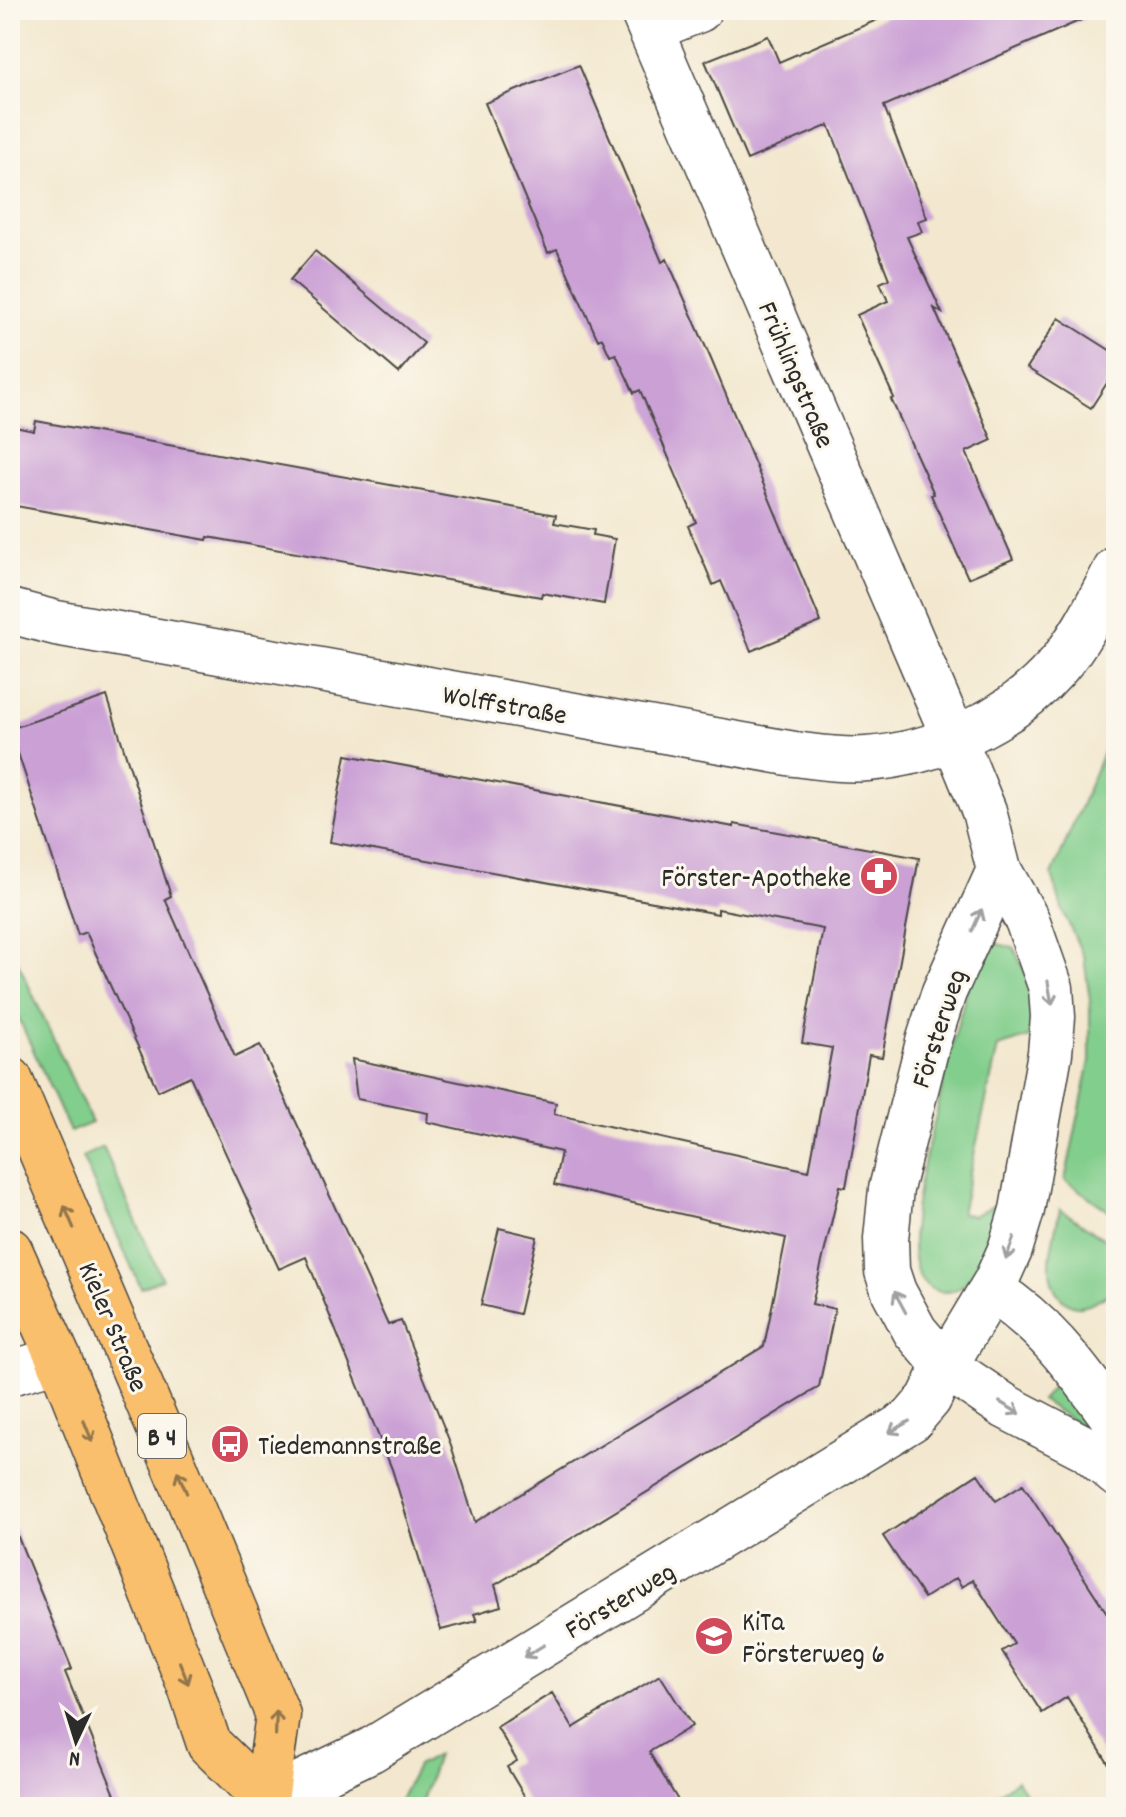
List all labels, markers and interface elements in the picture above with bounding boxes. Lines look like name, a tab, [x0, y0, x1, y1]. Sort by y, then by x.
street label: Frühlingstraße	[745, 296, 842, 456]
street label: Wolffstraße	[439, 677, 569, 739]
pharmacy icon: Förster-Apotheke	[858, 855, 900, 897]
place label: Förster-Apotheke	[661, 861, 851, 901]
one-way arrow	[970, 908, 985, 932]
street label: Försterweg	[904, 965, 980, 1094]
one-way arrow	[1044, 980, 1059, 1005]
one-way arrow	[61, 1205, 76, 1230]
one-way arrow	[1001, 1235, 1016, 1260]
street label: Kieler Straße	[65, 1257, 156, 1399]
one-way arrow	[891, 1291, 907, 1315]
one-way arrow	[998, 1401, 1021, 1417]
road number: B 4	[138, 1414, 186, 1458]
one-way arrow	[82, 1418, 96, 1443]
one-way arrow	[888, 1419, 911, 1435]
bus stop icon: Tiedemannstraße	[209, 1423, 251, 1465]
place label: Tiedemannstraße	[258, 1429, 442, 1469]
one-way arrow	[174, 1470, 188, 1495]
street label: Försterweg	[559, 1555, 684, 1652]
place label: KiTa Försterweg 6	[742, 1605, 885, 1677]
school or university icon: KiTa Försterweg 6	[693, 1615, 735, 1657]
one-way arrow	[523, 1643, 546, 1659]
one-way arrow	[178, 1660, 192, 1685]
north arrow	[36, 1701, 116, 1781]
one-way arrow	[268, 1711, 283, 1737]
text: N	[68, 1742, 81, 1773]

